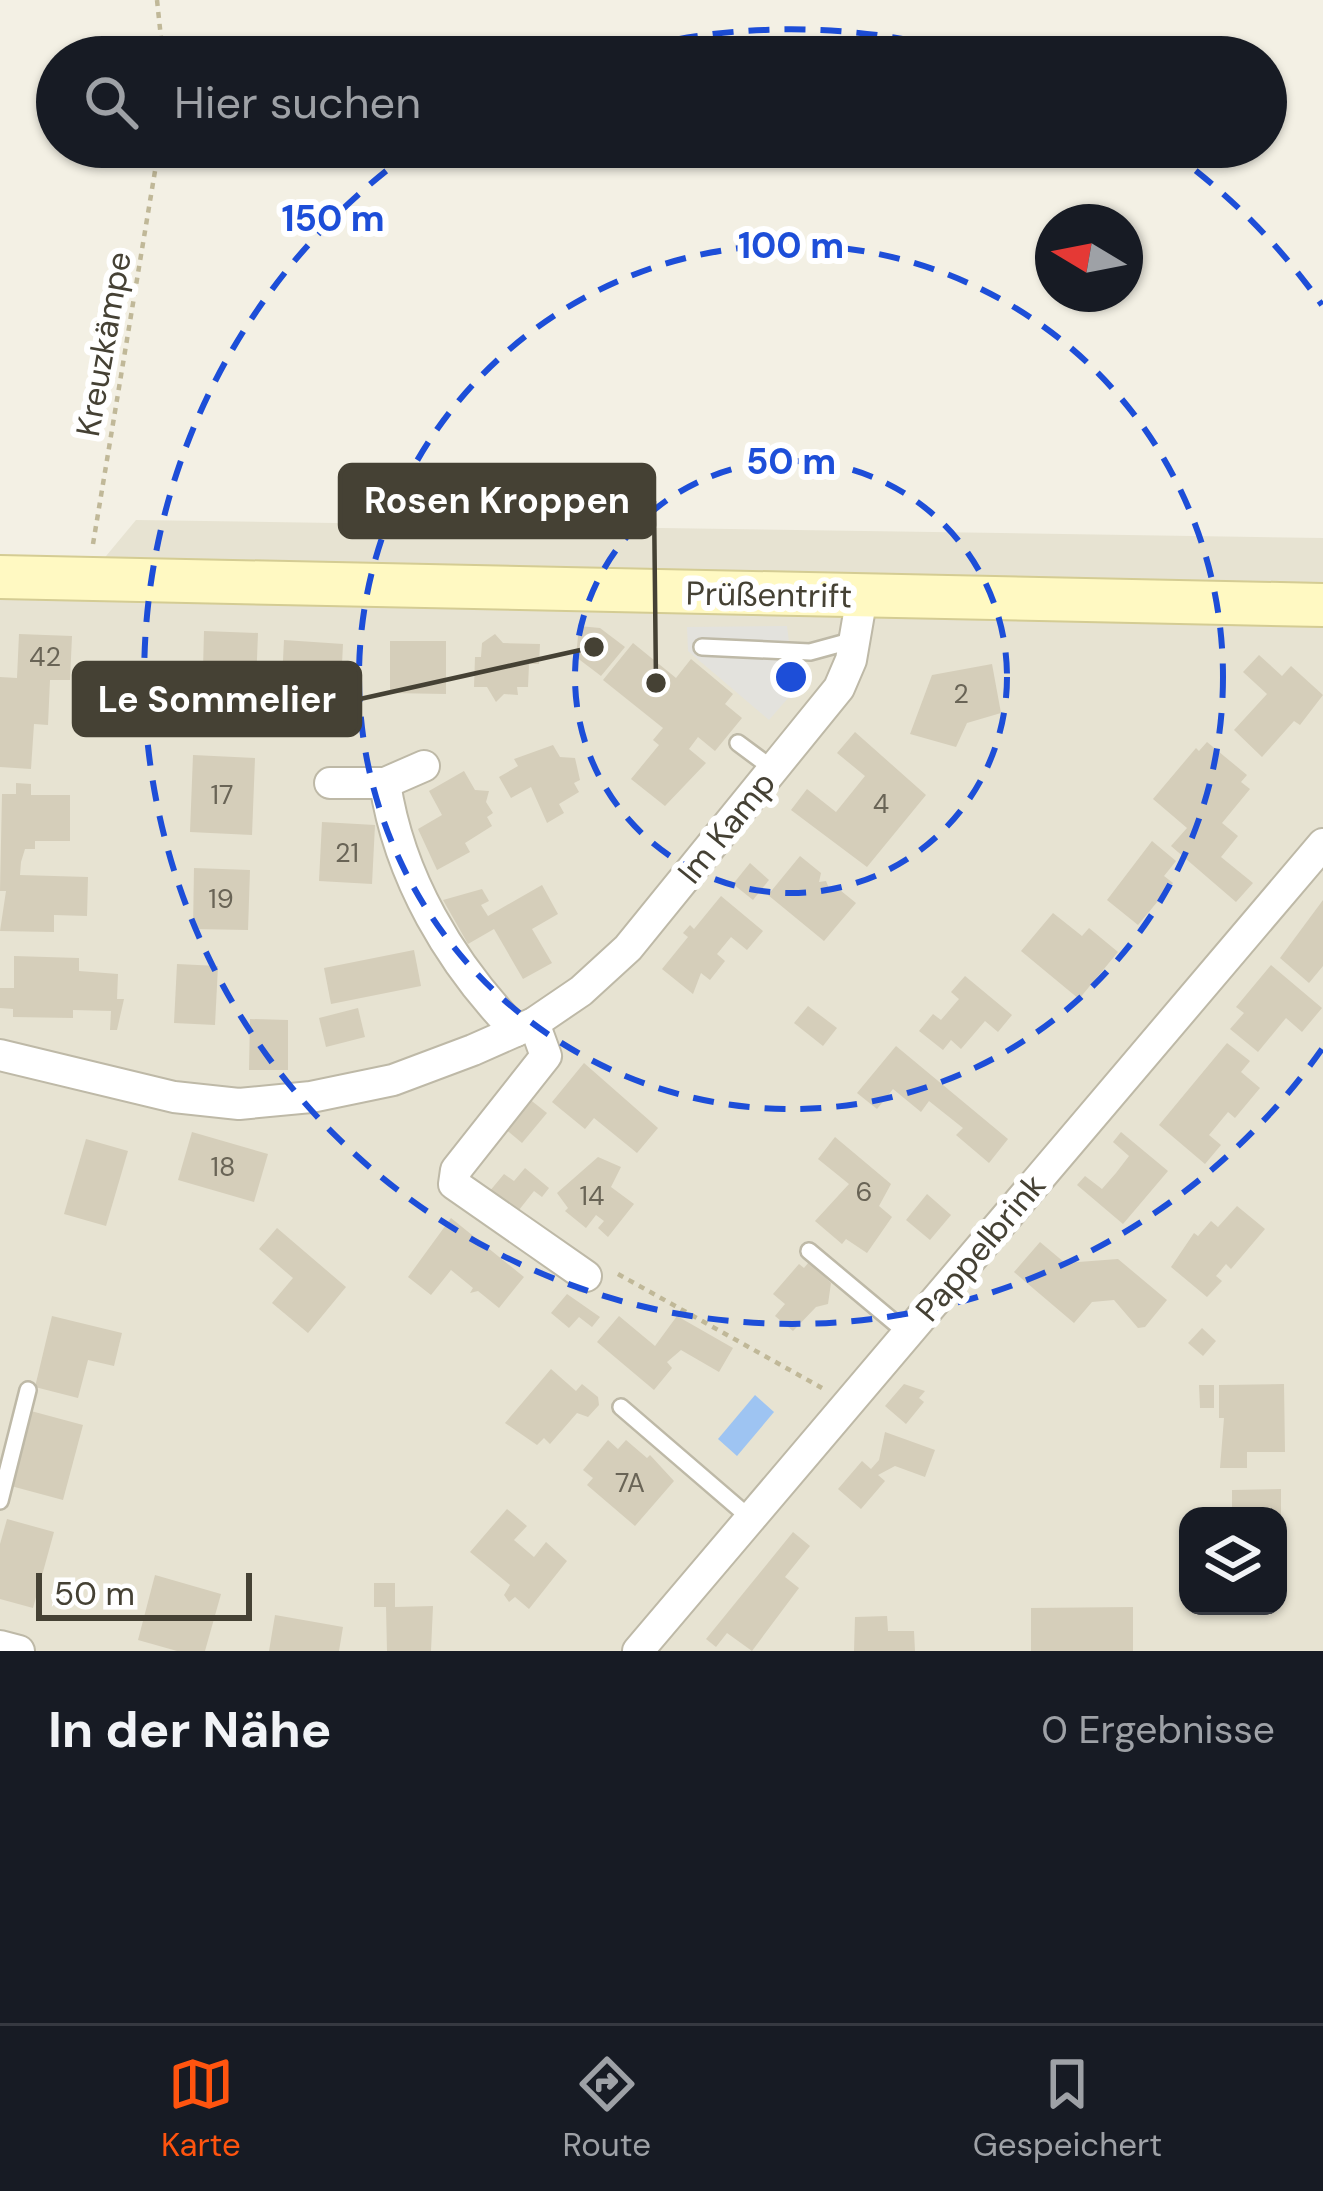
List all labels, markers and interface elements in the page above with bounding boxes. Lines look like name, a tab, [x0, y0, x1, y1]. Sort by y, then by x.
search box	[36, 36, 1287, 168]
icon: search	[78, 69, 144, 135]
text: Hier suchen	[174, 73, 421, 132]
text: 150 m	[281, 195, 385, 242]
north arrow	[1035, 204, 1143, 312]
text: 100 m	[738, 222, 844, 269]
street label: Kreuzkämpe	[66, 248, 141, 440]
text: 50 m	[746, 438, 836, 485]
callout: Rosen Kroppen	[340, 465, 654, 537]
text: Rosen Kroppen	[364, 477, 630, 524]
street label: Prüßentrift	[685, 572, 853, 617]
house number: 42	[29, 639, 61, 674]
centre of rings	[770, 656, 812, 698]
callout: Le Sommelier	[74, 663, 360, 735]
text: Le Sommelier	[98, 676, 336, 723]
house number: 2	[953, 676, 969, 711]
street label: Im Kamp	[668, 762, 785, 892]
house number: 17	[211, 777, 233, 812]
house number: 4	[873, 786, 889, 821]
house number: 21	[335, 835, 359, 870]
house number: 19	[208, 881, 234, 916]
house number: 18	[211, 1149, 235, 1184]
street label: Pappelbrink	[906, 1164, 1055, 1330]
house number: 6	[856, 1174, 872, 1209]
house number: 14	[580, 1178, 604, 1213]
house number: 7A	[615, 1465, 645, 1500]
map controls	[1179, 1507, 1287, 1615]
button: layers	[1179, 1507, 1287, 1615]
scale bar	[36, 1567, 252, 1620]
text: 50 m	[54, 1572, 135, 1615]
text: In der Nähe	[48, 1696, 332, 1763]
text: 0 Ergebnisse	[1041, 1704, 1275, 1755]
tab: Karte	[161, 2051, 241, 2166]
tab: Route	[563, 2051, 651, 2166]
tab: Gespeichert	[973, 2051, 1162, 2166]

